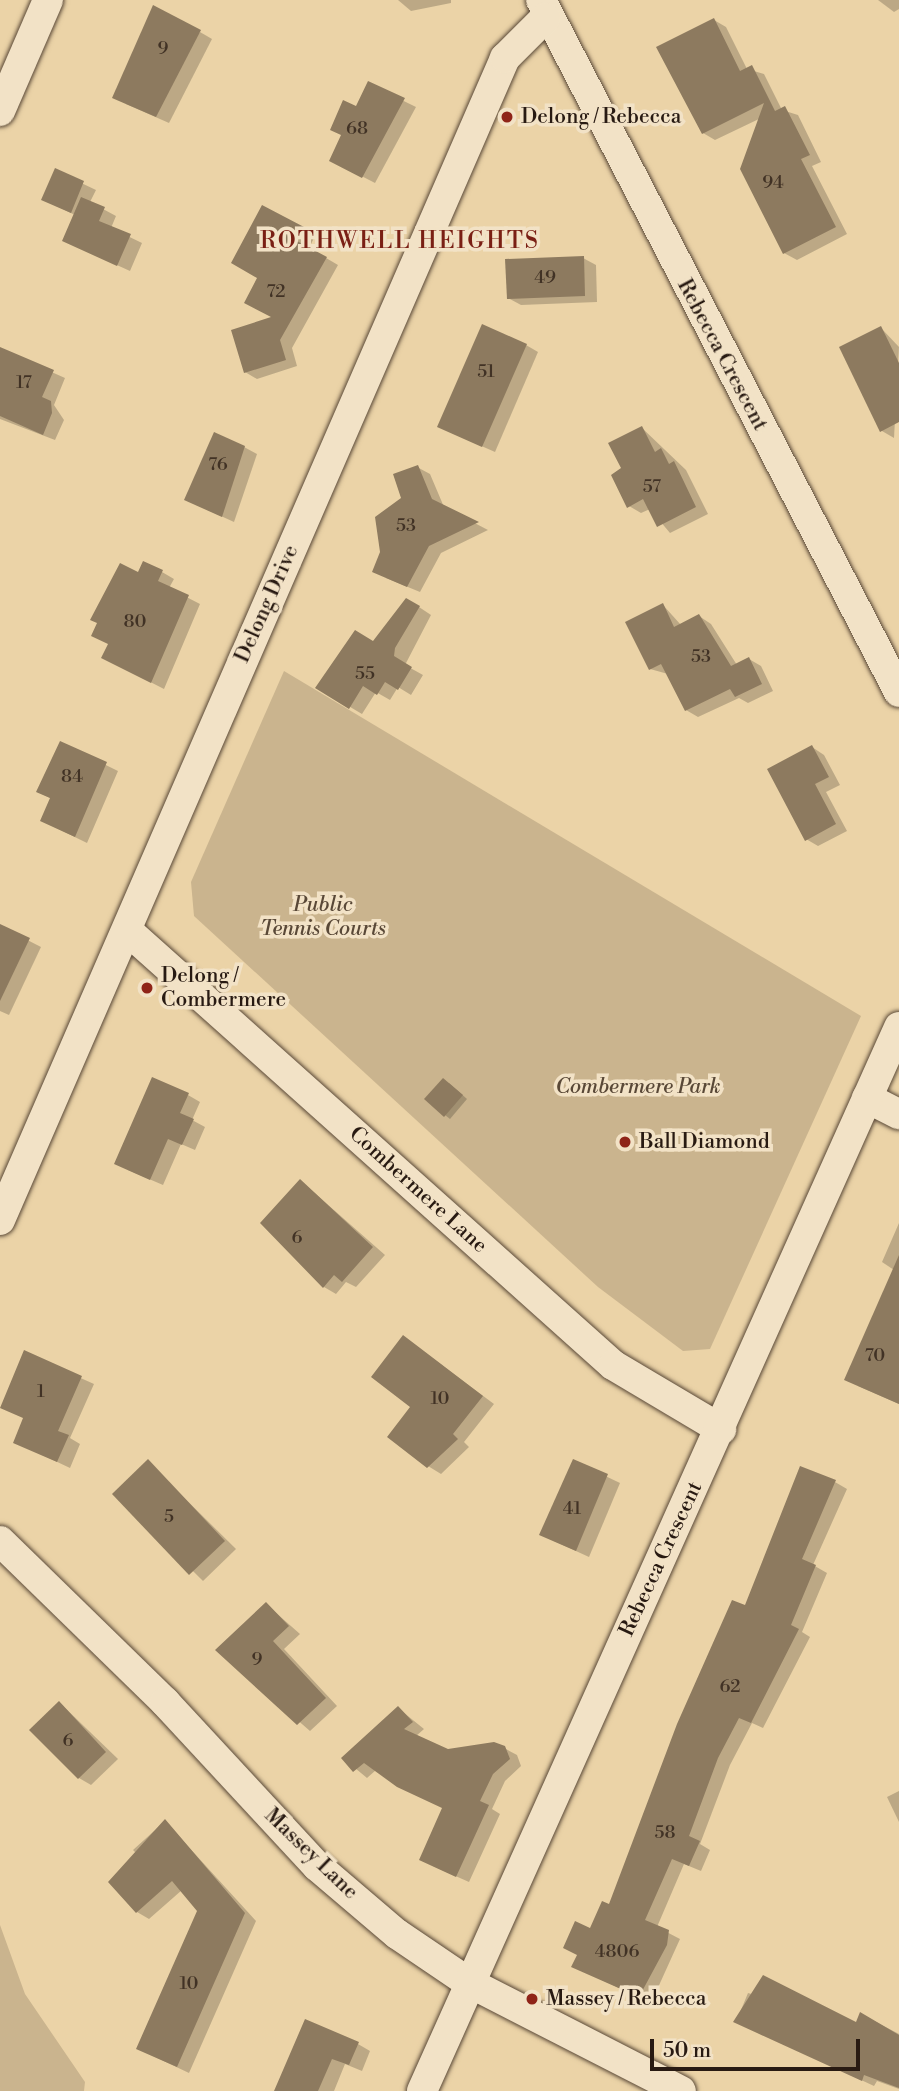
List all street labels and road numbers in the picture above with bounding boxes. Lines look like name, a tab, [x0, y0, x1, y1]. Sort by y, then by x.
street label: Rebecca Crescent	[671, 275, 773, 435]
street label: Delong Drive	[230, 541, 304, 667]
street label: Combermere Lane	[344, 1121, 492, 1259]
street label: Rebecca Crescent	[614, 1478, 708, 1640]
street label: Massey Lane	[259, 1803, 363, 1905]

